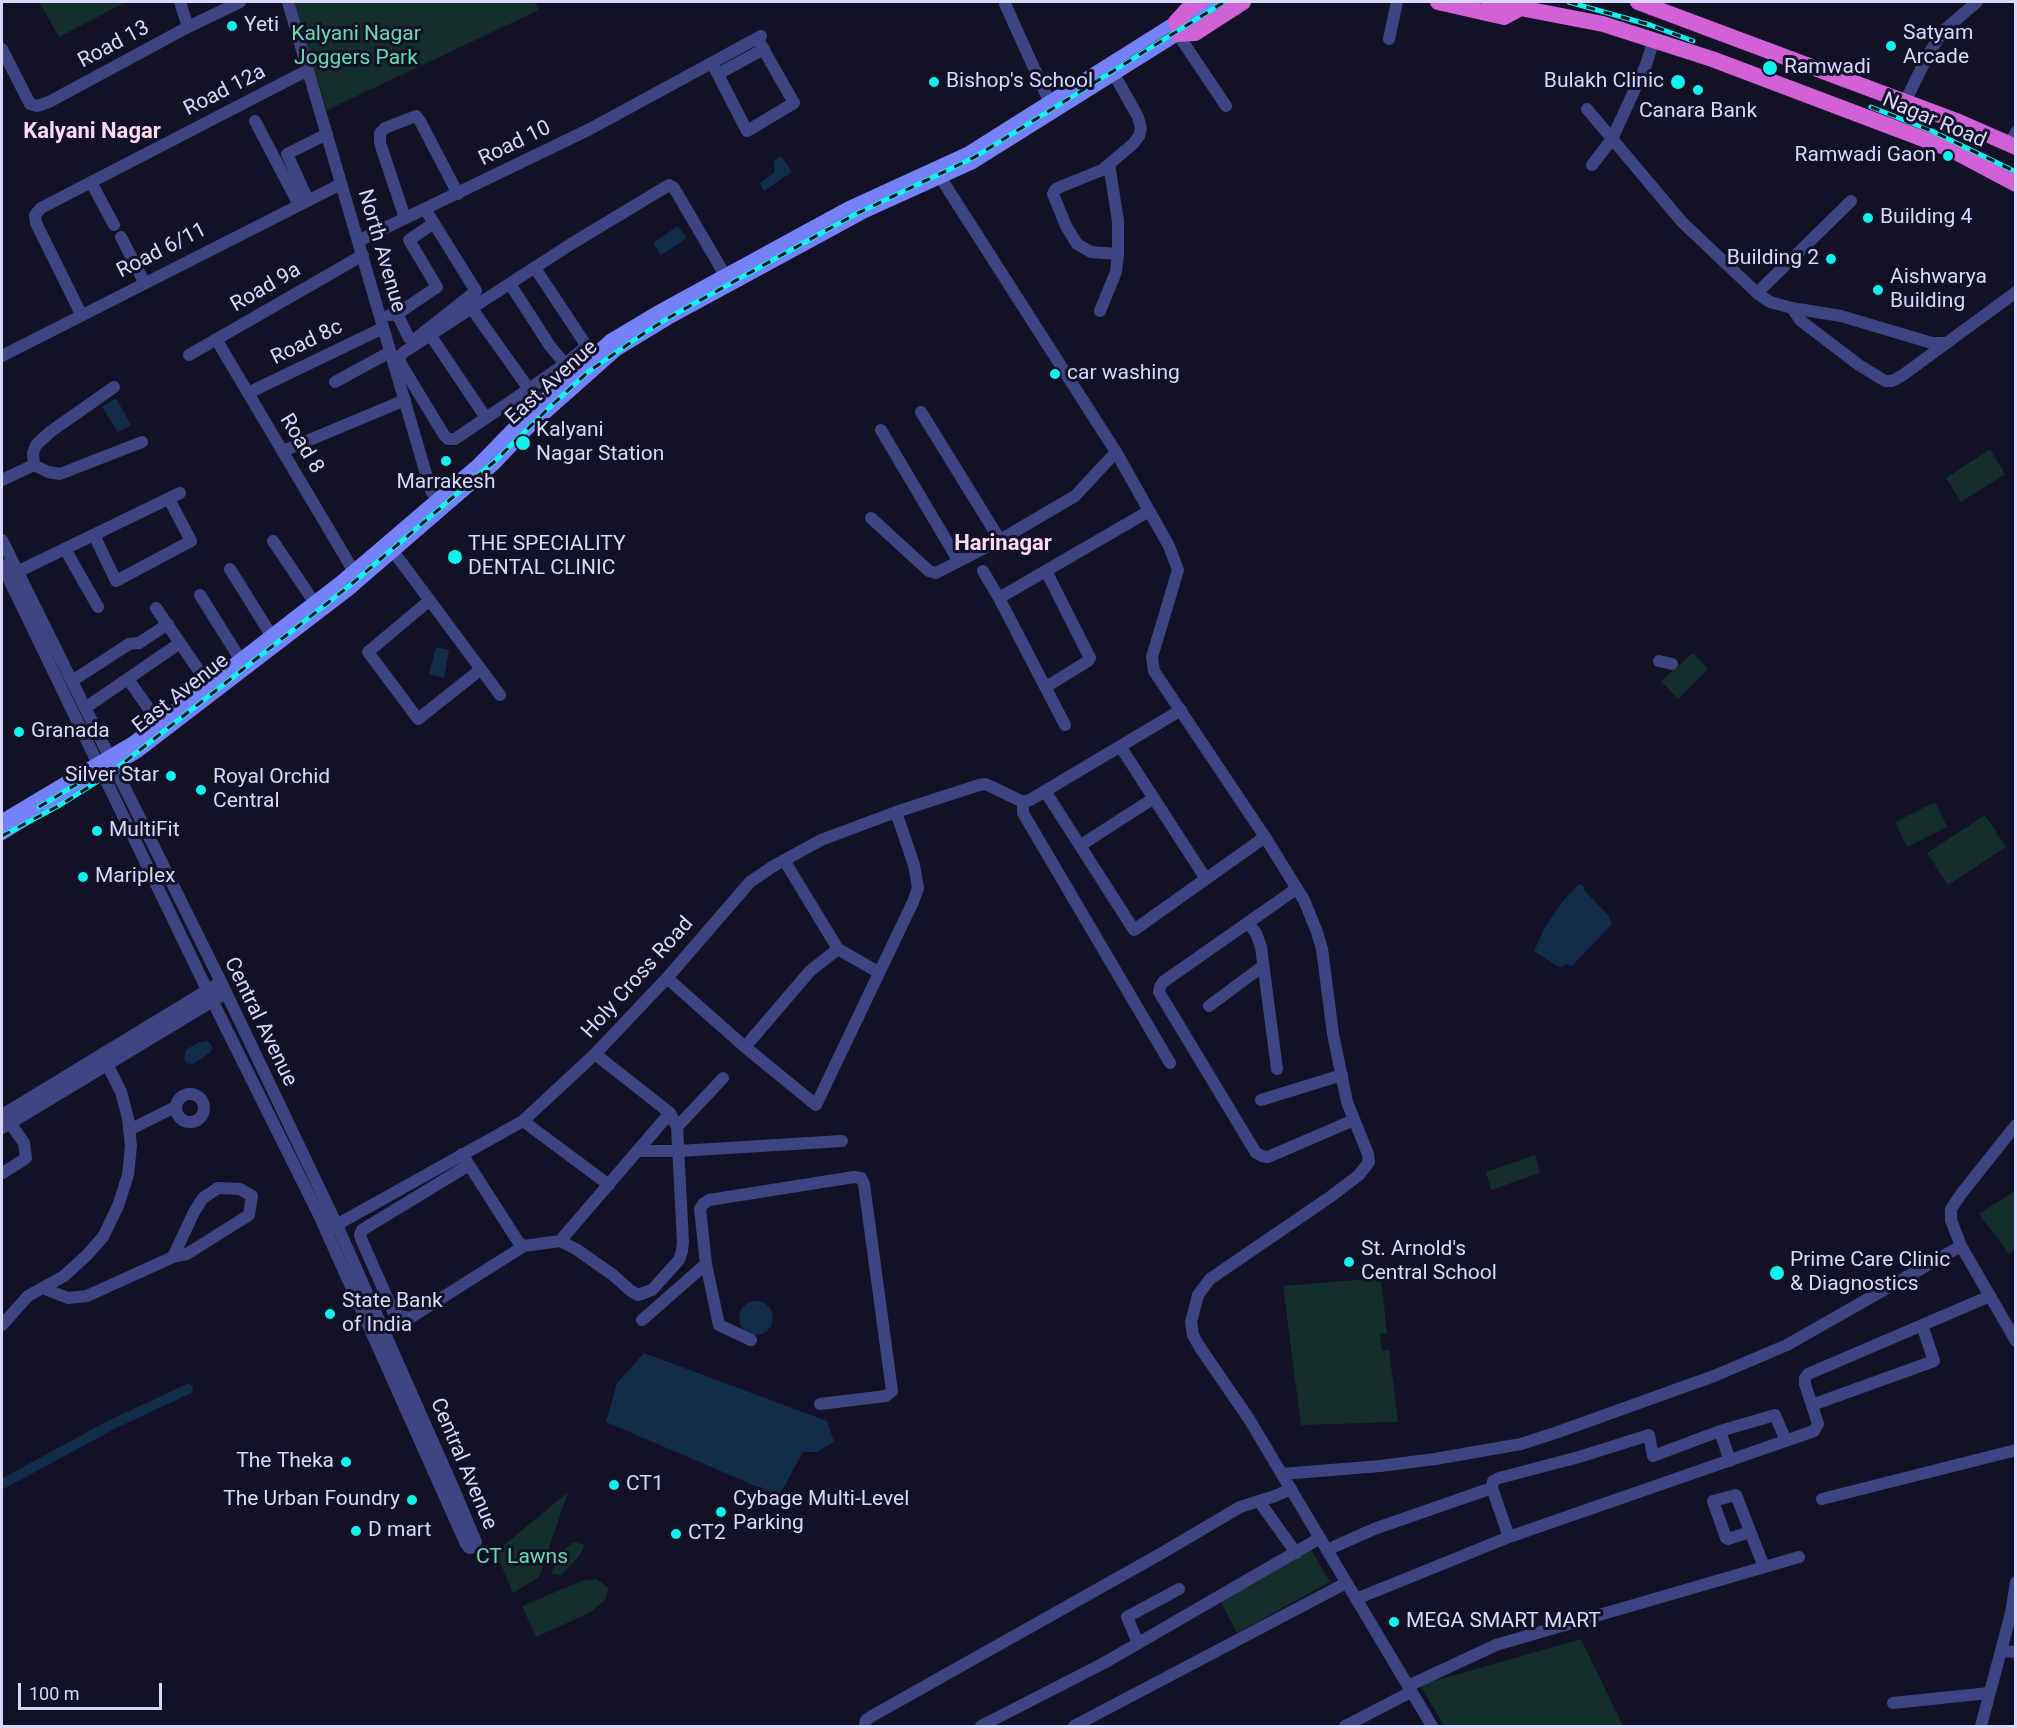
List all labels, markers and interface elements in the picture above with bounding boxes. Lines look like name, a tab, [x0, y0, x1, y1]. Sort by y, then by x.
place label: Yeti	[244, 13, 279, 39]
street label: Road 13	[74, 16, 154, 74]
marker: Yeti	[225, 19, 239, 33]
place label: Satyam Arcade	[1903, 21, 1973, 71]
park label: Kalyani Nagar Joggers Park	[291, 22, 421, 72]
marker: Satyam Arcade	[1884, 39, 1898, 53]
place label: Ramwadi	[1784, 55, 1871, 81]
marker: Ramwadi	[1761, 59, 1779, 77]
street label: Road 12a	[180, 60, 270, 122]
place label: Bishop's School	[946, 69, 1093, 95]
place label: Bulakh Clinic	[1544, 69, 1664, 95]
marker: Bulakh Clinic	[1669, 73, 1687, 91]
marker: Bishop's School	[927, 75, 941, 89]
marker: Canara Bank	[1691, 83, 1705, 97]
street label: Nagar Road	[1878, 88, 1990, 154]
place label: Canara Bank	[1639, 99, 1757, 125]
street label: Road 10	[475, 116, 555, 172]
district label: Kalyani Nagar	[23, 119, 161, 145]
place label: Ramwadi Gaon	[1795, 143, 1936, 169]
marker: Ramwadi Gaon	[1941, 149, 1955, 163]
street label: North Avenue	[351, 187, 411, 315]
place label: Building 4	[1880, 205, 1972, 231]
marker: Building 4	[1861, 211, 1875, 225]
street label: Road 6/11	[113, 218, 211, 284]
place label: Building 2	[1727, 246, 1819, 272]
marker: Building 2	[1824, 252, 1838, 266]
street label: Road 9a	[227, 258, 305, 318]
place label: Aishwarya Building	[1890, 265, 1987, 315]
marker: Aishwarya Building	[1871, 283, 1885, 297]
street label: Road 8c	[267, 315, 347, 371]
street label: East Avenue	[501, 335, 603, 431]
place label: car washing	[1067, 361, 1180, 387]
marker: car washing	[1048, 367, 1062, 381]
street label: Road 8	[273, 410, 329, 478]
place label: Kalyani Nagar Station	[536, 418, 664, 468]
marker: Kalyani Nagar Station	[514, 434, 532, 452]
marker: Marrakesh	[439, 454, 453, 468]
place label: Marrakesh	[397, 470, 495, 496]
district label: Harinagar	[954, 531, 1052, 557]
place label: THE SPECIALITY DENTAL CLINIC	[468, 532, 626, 582]
marker: THE SPECIALITY DENTAL CLINIC	[446, 548, 464, 566]
street label: East Avenue	[128, 649, 234, 739]
place label: Granada	[31, 719, 110, 745]
marker: Granada	[12, 725, 26, 739]
place label: Silver Star	[65, 763, 159, 789]
place label: Royal Orchid Central	[213, 765, 330, 815]
marker: Silver Star	[164, 769, 178, 783]
marker: Royal Orchid Central	[194, 783, 208, 797]
place label: MultiFit	[109, 818, 180, 844]
marker: MultiFit	[90, 824, 104, 838]
place label: Mariplex	[95, 864, 175, 890]
marker: Mariplex	[76, 870, 90, 884]
street label: Holy Cross Road	[577, 912, 699, 1044]
street label: Central Avenue	[218, 953, 302, 1091]
place label: St. Arnold's Central School	[1361, 1237, 1497, 1287]
place label: Prime Care Clinic & Diagnostics	[1790, 1248, 1950, 1298]
marker: St. Arnold's Central School	[1342, 1255, 1356, 1269]
marker: Prime Care Clinic & Diagnostics	[1768, 1264, 1786, 1282]
place label: State Bank of India	[342, 1289, 443, 1339]
marker: State Bank of India	[323, 1307, 337, 1321]
street label: Central Avenue	[424, 1394, 502, 1534]
place label: The Theka	[236, 1449, 334, 1475]
marker: The Theka	[339, 1455, 353, 1469]
place label: CT1	[626, 1472, 664, 1498]
marker: CT1	[607, 1478, 621, 1492]
place label: The Urban Foundry	[223, 1487, 400, 1513]
place label: Cybage Multi-Level Parking	[733, 1487, 909, 1537]
marker: The Urban Foundry	[405, 1493, 419, 1507]
marker: Cybage Multi-Level Parking	[714, 1505, 728, 1519]
place label: D mart	[368, 1518, 431, 1544]
place label: CT2	[688, 1521, 726, 1547]
marker: D mart	[349, 1524, 363, 1538]
marker: CT2	[669, 1527, 683, 1541]
park label: CT Lawns	[476, 1545, 568, 1571]
place label: MEGA SMART MART	[1406, 1609, 1601, 1635]
marker: MEGA SMART MART	[1387, 1615, 1401, 1629]
scale bar	[21, 1671, 165, 1709]
text: 100 m	[29, 1683, 80, 1704]

